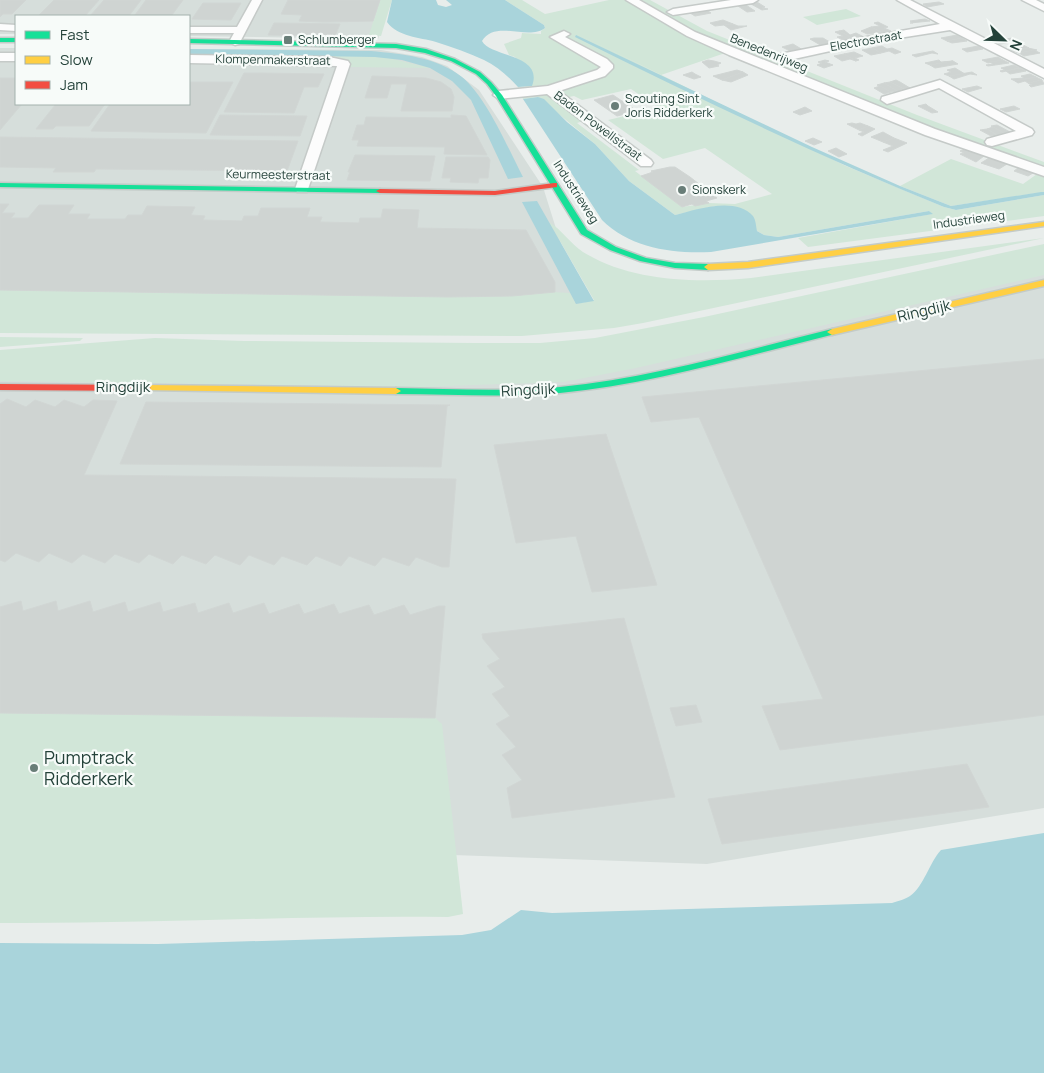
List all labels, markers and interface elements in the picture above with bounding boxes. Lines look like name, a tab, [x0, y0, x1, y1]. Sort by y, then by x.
legend	[15, 15, 190, 105]
north arrow	[979, 15, 1029, 65]
text: Fast	[60, 24, 89, 45]
street label: Electrostraat	[829, 26, 903, 55]
street label: Benedenrijweg	[728, 29, 811, 76]
place label: Schlumberger	[298, 31, 377, 48]
marker: Schlumberger	[282, 34, 294, 46]
text: N	[1006, 37, 1027, 54]
text: Slow	[60, 49, 93, 70]
street label: Klompenmakerstraat	[215, 50, 331, 69]
text: Jam	[60, 74, 88, 95]
street label: Baden Powellstraat	[551, 87, 646, 165]
place label: Scouting Sint Joris Ridderkerk	[625, 90, 714, 121]
marker: Scouting Sint Joris Ridderkerk	[609, 100, 621, 112]
street label: Industrieweg	[550, 157, 603, 227]
street label: Keurmeesterstraat	[226, 165, 331, 184]
place label: Sionskerk	[692, 181, 747, 198]
marker: Sionskerk	[676, 184, 688, 196]
street label: Industrieweg	[932, 206, 1006, 233]
street label: Ringdijk	[895, 294, 953, 327]
street label: Ringdijk	[96, 376, 151, 397]
street label: Ringdijk	[500, 378, 556, 401]
place label: Pumptrack Ridderkerk	[44, 745, 135, 790]
marker: Pumptrack Ridderkerk	[28, 762, 40, 774]

